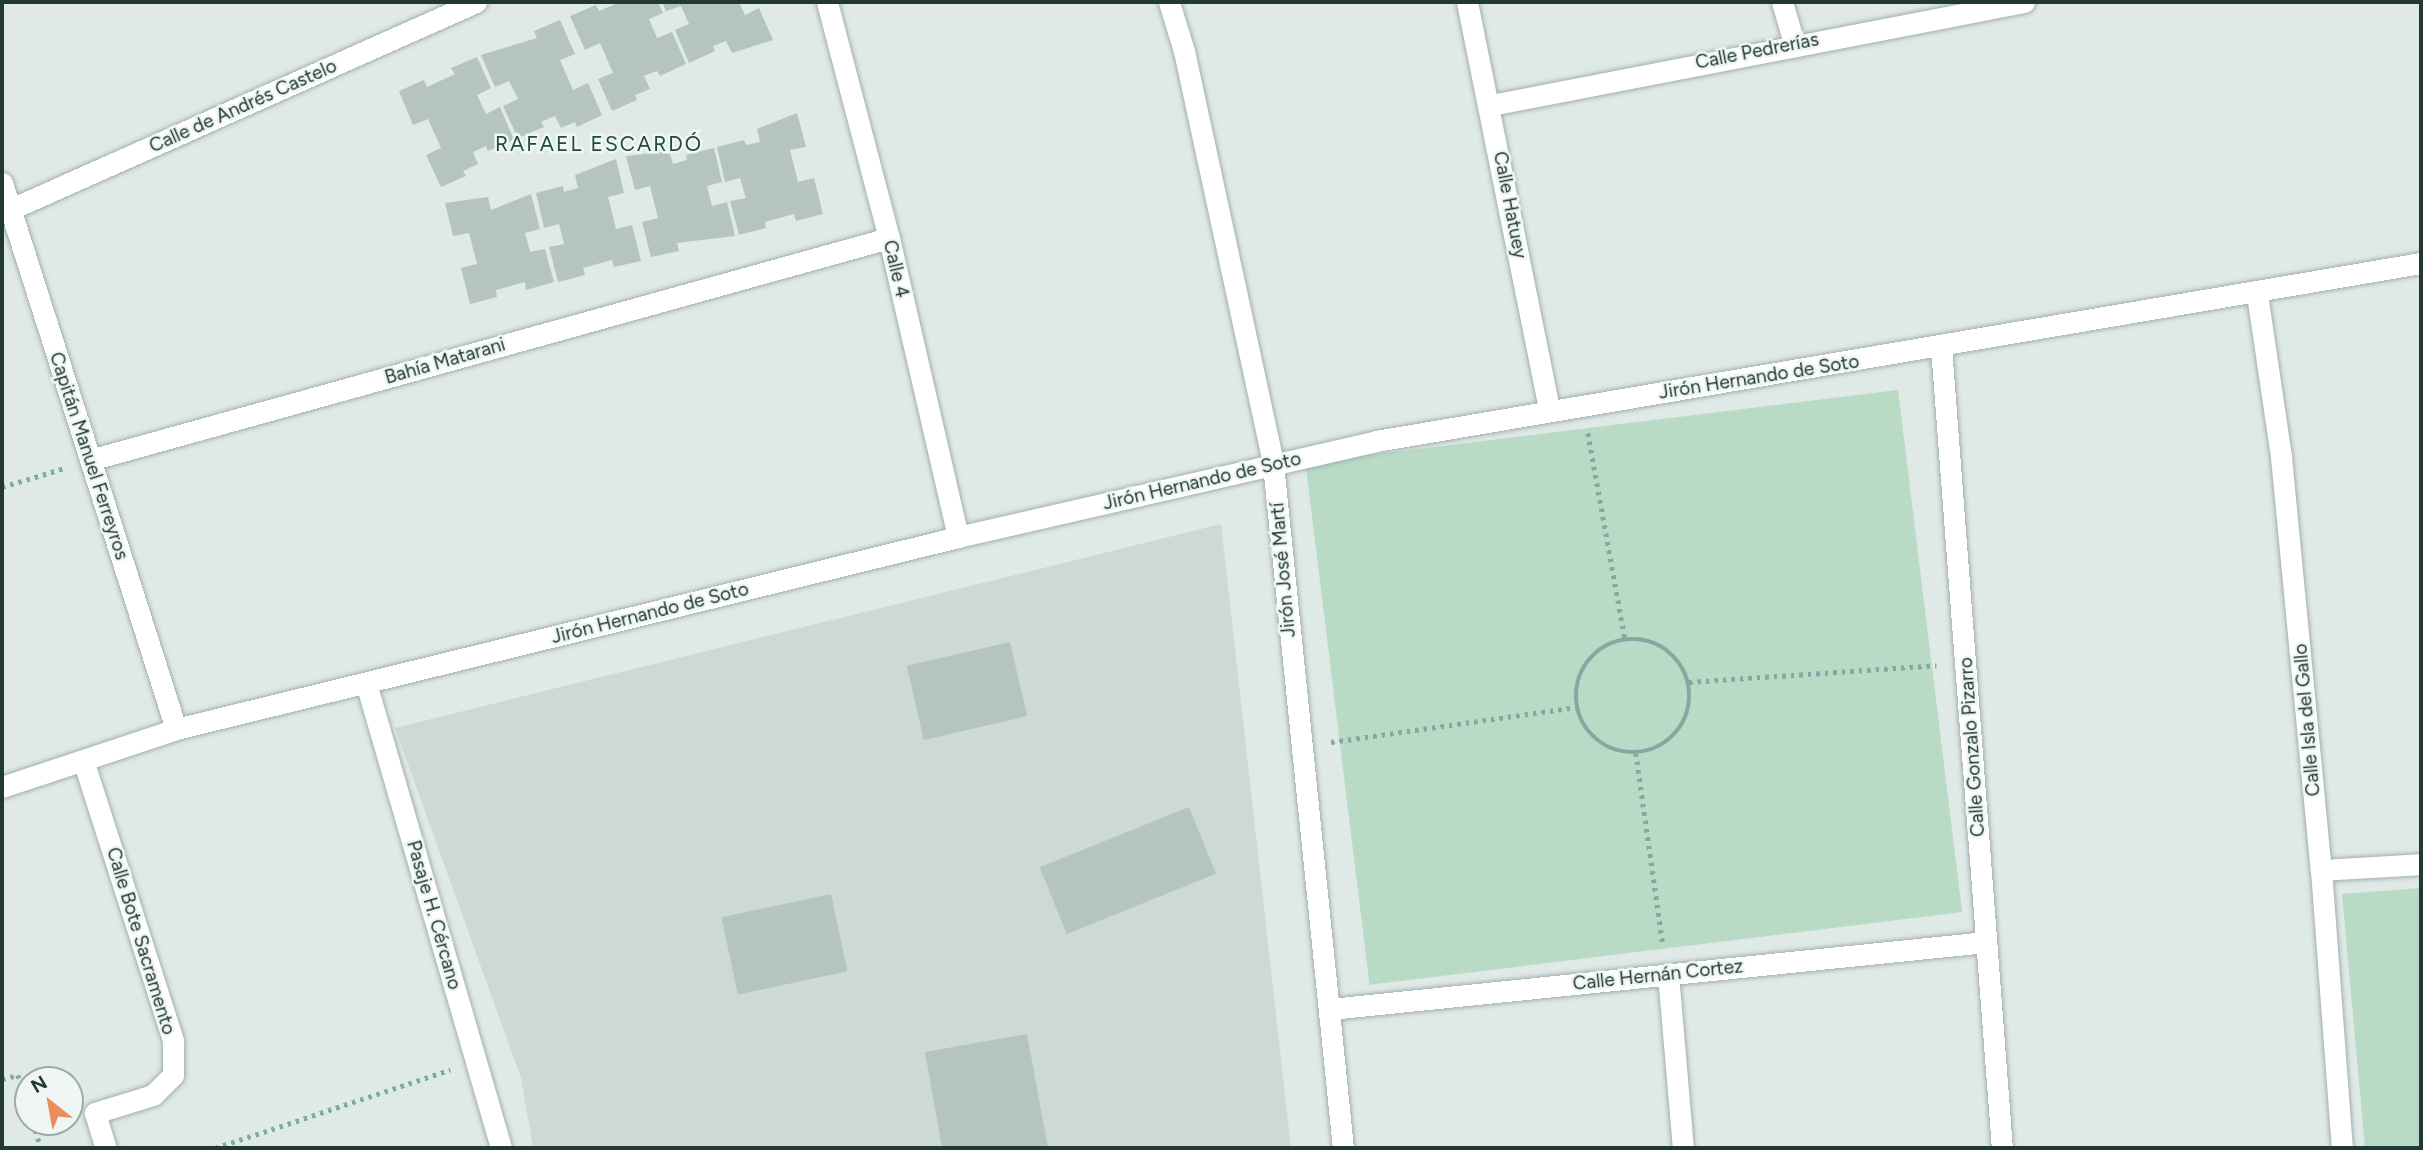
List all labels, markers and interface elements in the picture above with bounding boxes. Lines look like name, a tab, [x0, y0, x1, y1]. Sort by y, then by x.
street label: Calle Pedrerías	[1693, 28, 1821, 74]
street label: Calle de Andrés Castelo	[146, 54, 340, 158]
district label: RAFAEL ESCARDÓ	[497, 131, 701, 157]
street label: Calle Hatuey	[1488, 149, 1532, 261]
street label: Calle 4	[878, 238, 914, 300]
street label: Bahía Matarani	[382, 333, 508, 389]
street label: Capitán Manuel Ferreyros	[45, 349, 133, 563]
street label: Jirón Hernando de Soto	[1657, 350, 1861, 404]
street label: Jirón Hernando de Soto	[1101, 447, 1303, 515]
street label: Jirón José Martí	[1266, 502, 1300, 638]
street label: Jirón Hernando de Soto	[549, 577, 751, 649]
street label: Calle Isla del Gallo	[2289, 643, 2325, 797]
street label: Calle Gonzalo Pizarro	[1954, 656, 1990, 838]
street label: Pasaje H. Cércano	[402, 838, 466, 992]
street label: Calle Bote Sacramento	[102, 845, 180, 1037]
street label: Calle Hernán Cortez	[1572, 955, 1744, 995]
north arrow	[14, 1066, 84, 1136]
text: N	[27, 1071, 51, 1098]

